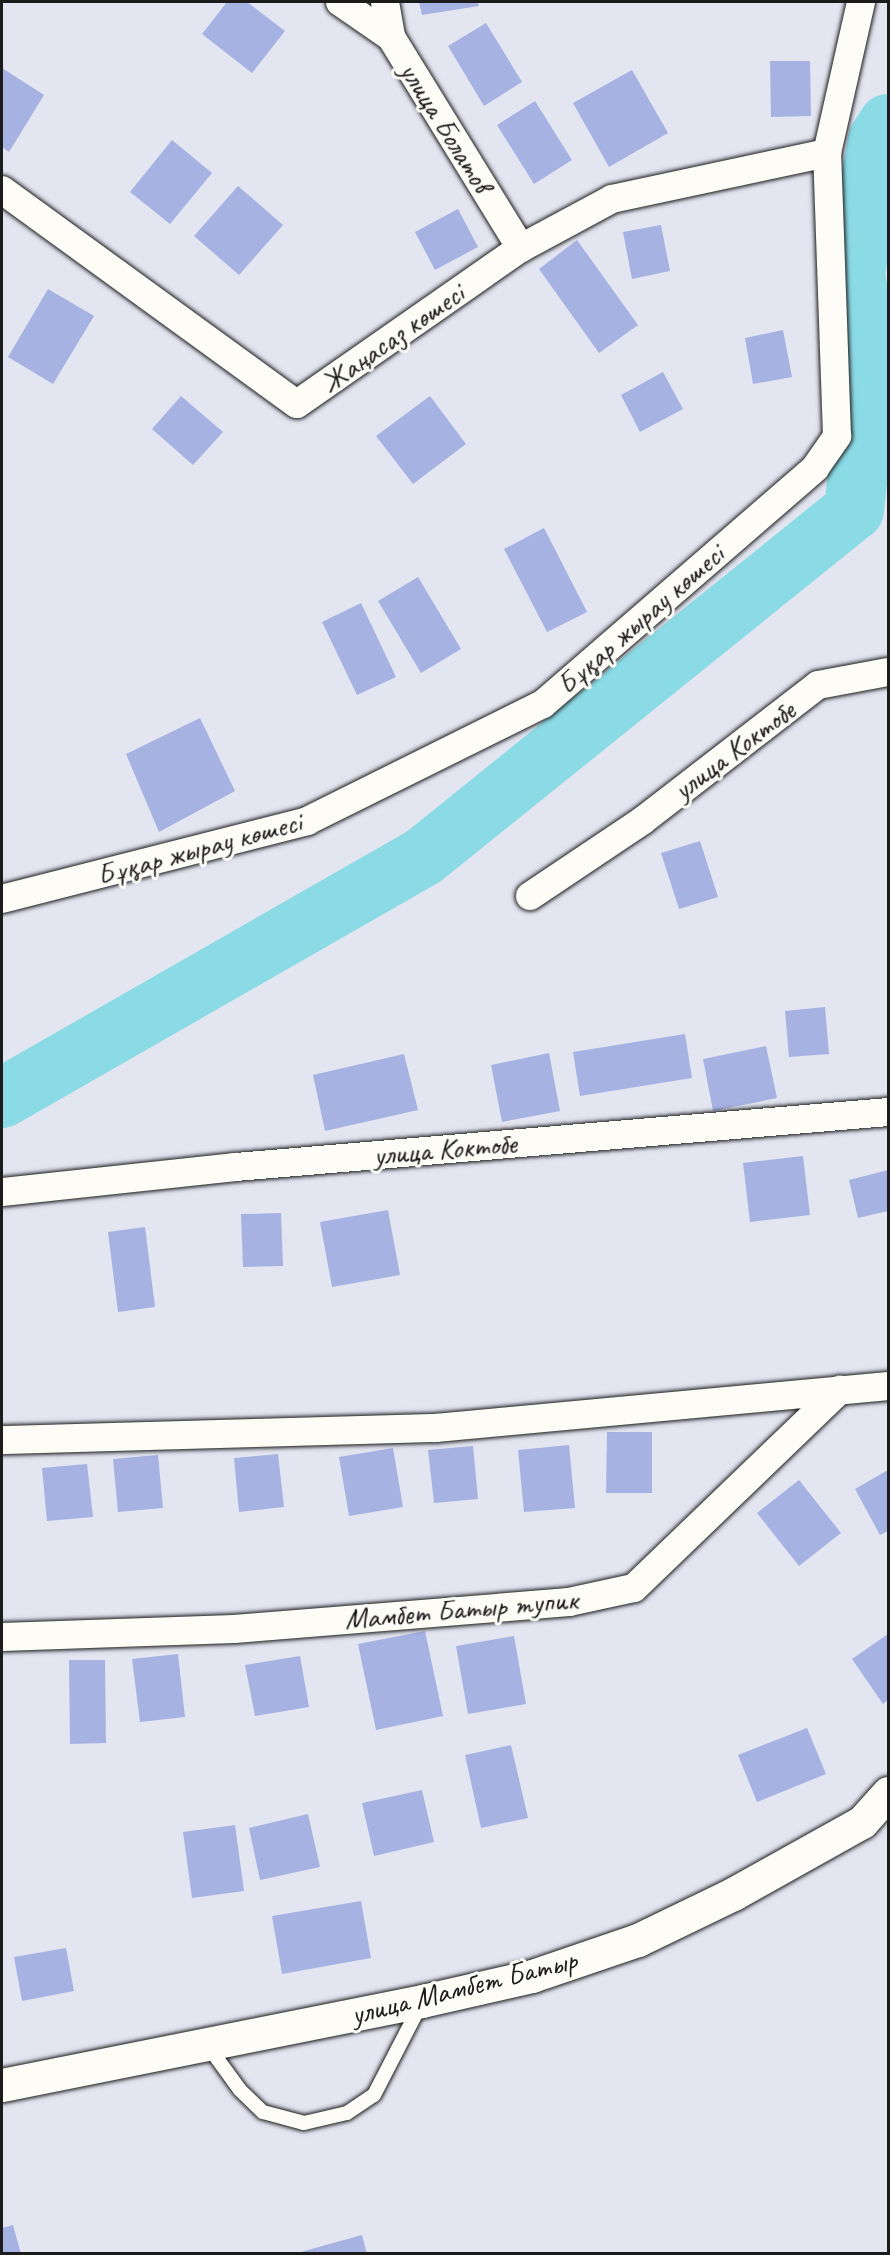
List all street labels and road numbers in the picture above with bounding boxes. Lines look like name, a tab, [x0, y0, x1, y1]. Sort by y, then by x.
street label: улица Болатов	[391, 53, 501, 201]
street label: Жаңасаз көшесі	[313, 275, 471, 401]
street label: Бұқар жырау көшесі	[548, 536, 732, 702]
street label: улица Коктобе	[665, 692, 803, 808]
street label: Бұқар жырау көшесі	[92, 803, 306, 893]
street label: улица Коктобе	[370, 1125, 520, 1173]
street label: Мамбет Батыр тупик	[344, 1581, 578, 1637]
street label: улица Мамбет Батыр	[349, 1942, 579, 2032]

